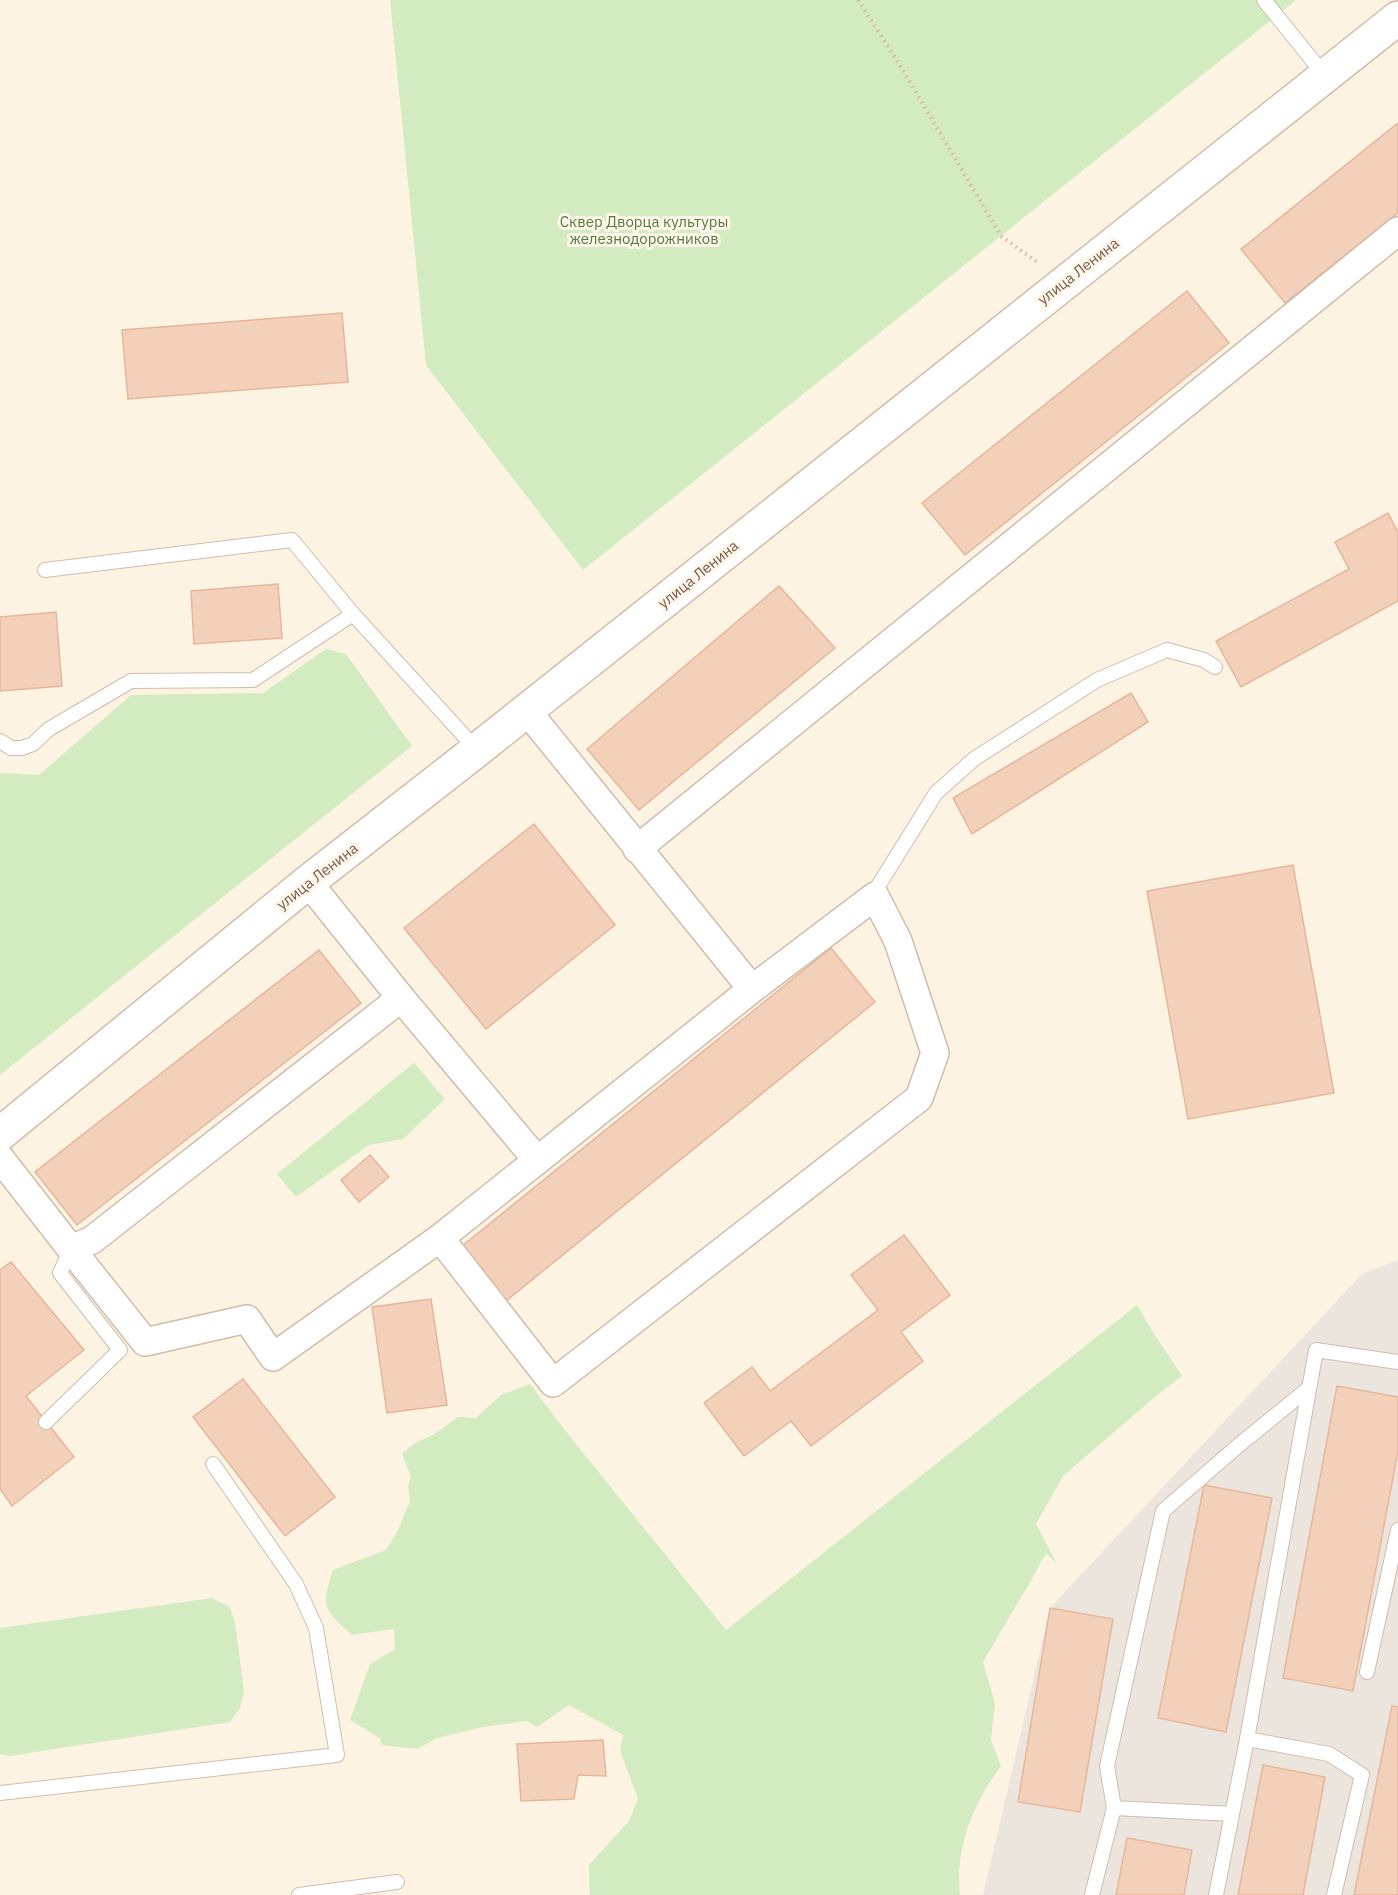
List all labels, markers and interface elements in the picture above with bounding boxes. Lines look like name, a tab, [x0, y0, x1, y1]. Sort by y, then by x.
park label: Сквер Дворца культуры железнодорожников	[560, 212, 728, 248]
street label: улица Ленина	[1034, 233, 1122, 309]
street label: улица Ленина	[654, 536, 742, 612]
street label: улица Ленина	[273, 838, 361, 914]

